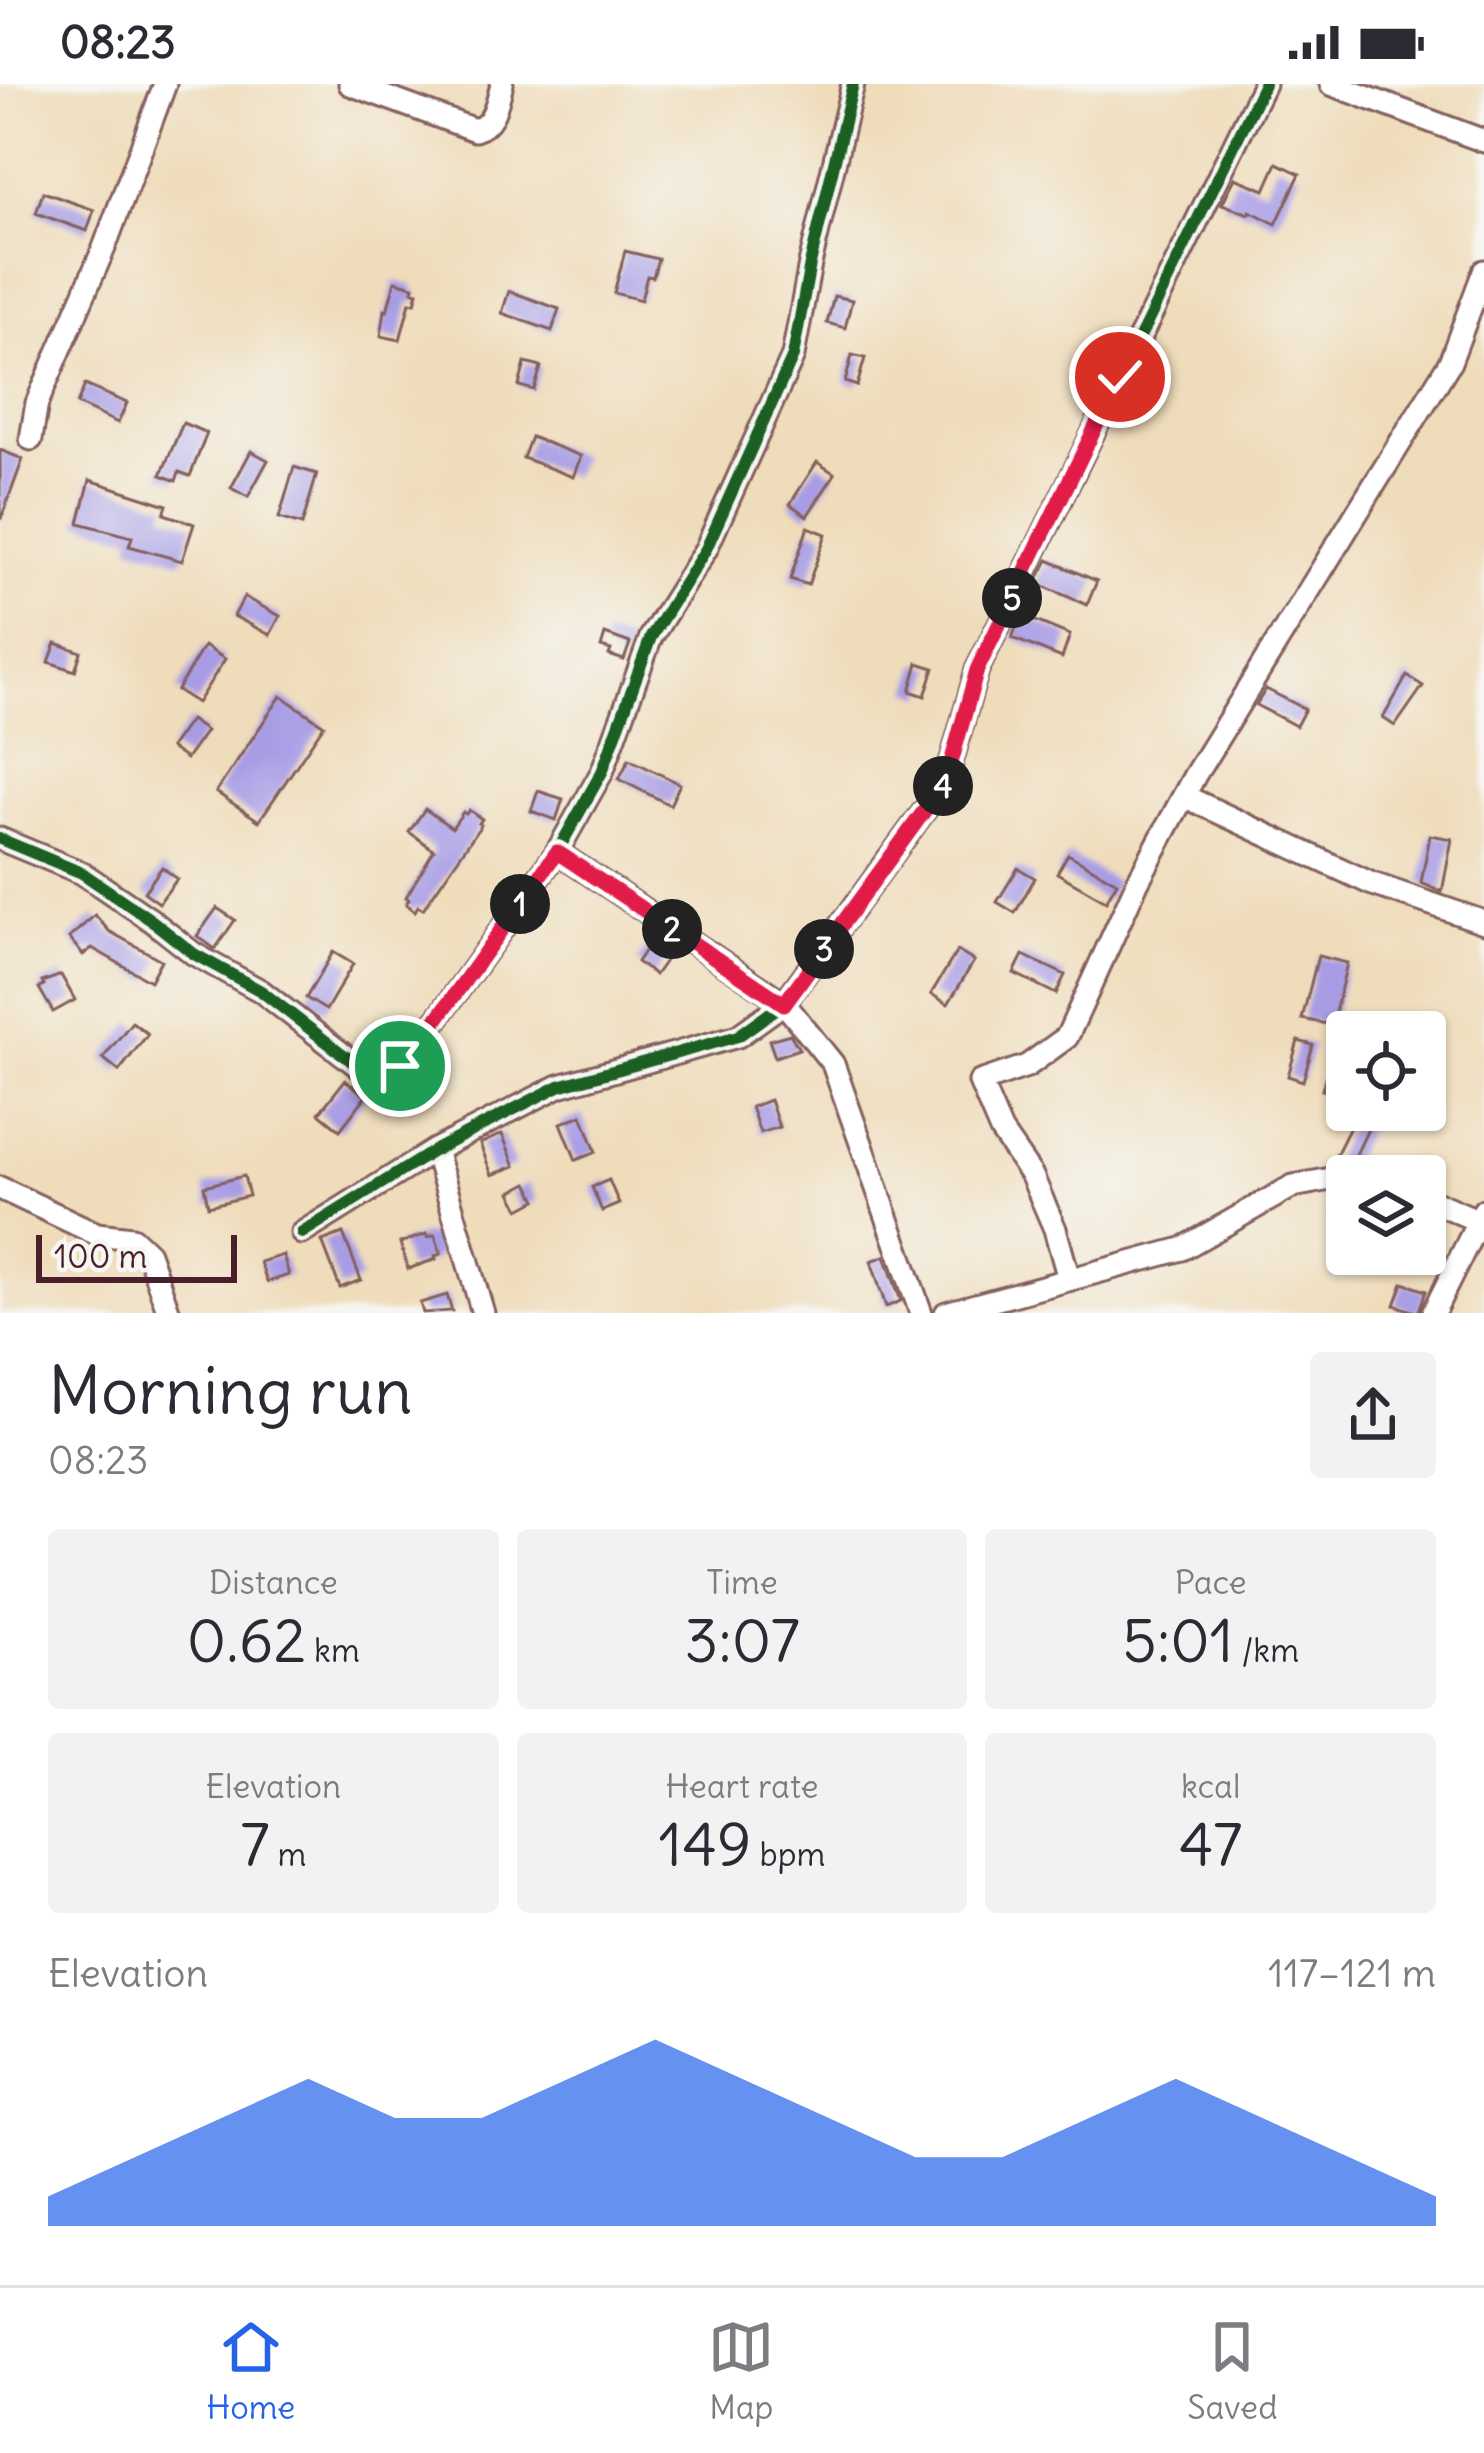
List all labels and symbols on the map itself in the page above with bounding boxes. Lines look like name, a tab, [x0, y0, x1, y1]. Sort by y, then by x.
pin	[1069, 326, 1171, 428]
pin: 5	[982, 568, 1042, 628]
pin: 4	[913, 756, 973, 816]
pin: 1	[490, 874, 550, 934]
pin: 2	[642, 899, 702, 959]
pin: 3	[794, 919, 854, 979]
pin	[349, 1015, 451, 1117]
scale bar	[36, 1229, 237, 1282]

